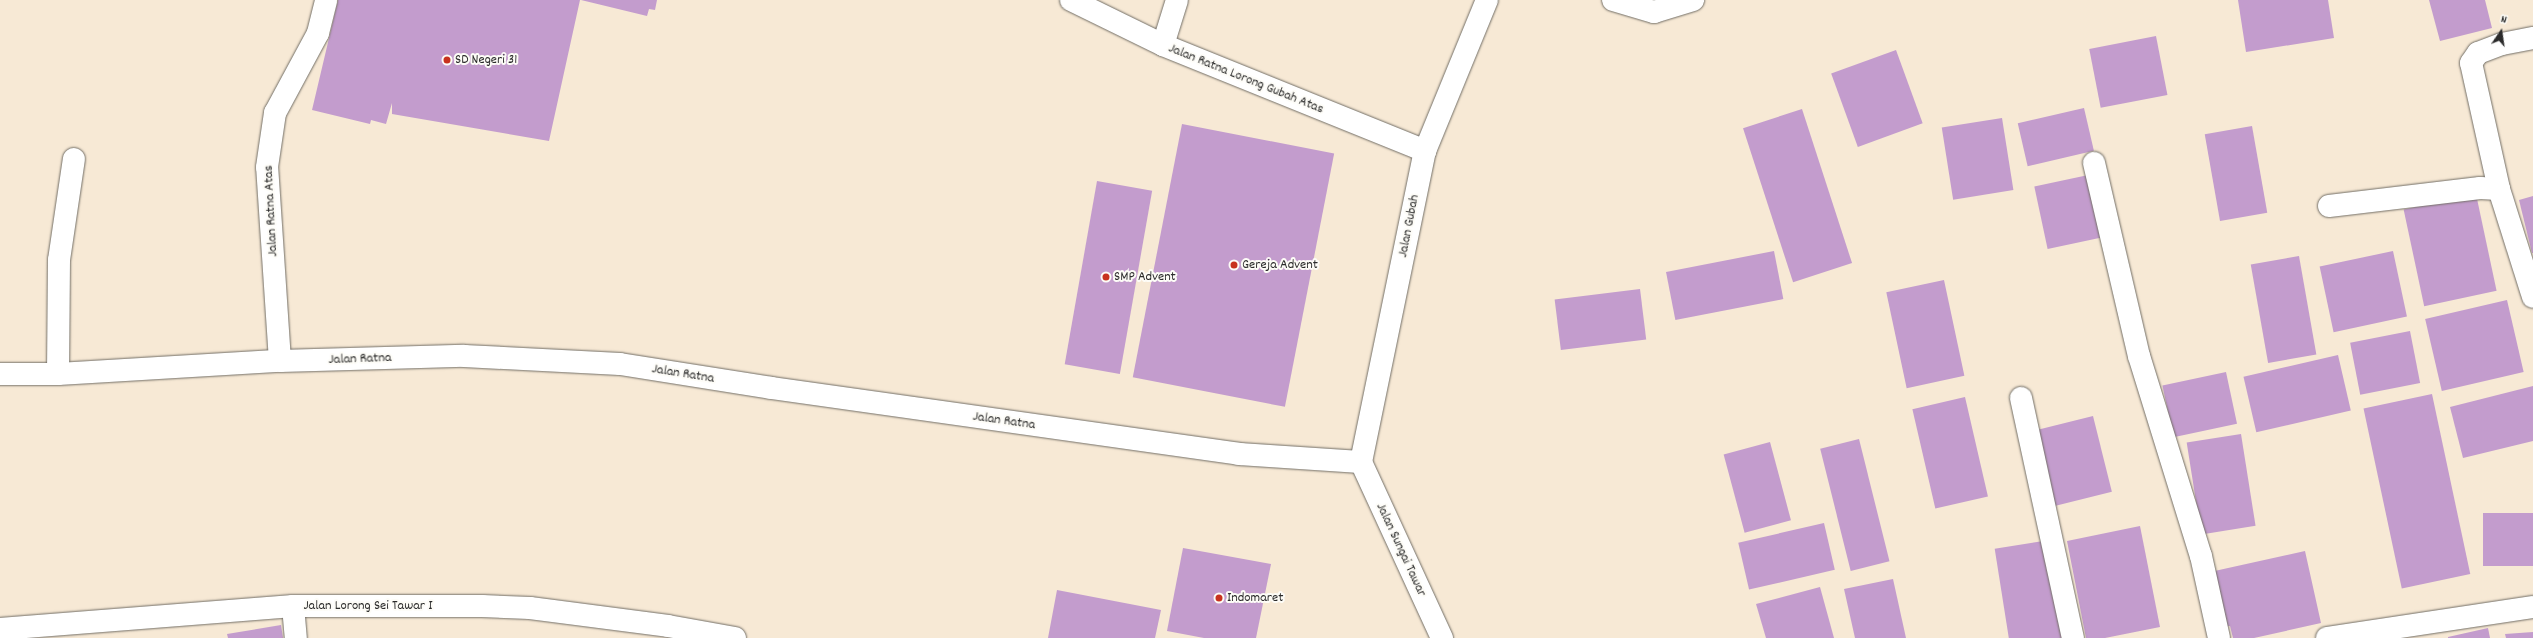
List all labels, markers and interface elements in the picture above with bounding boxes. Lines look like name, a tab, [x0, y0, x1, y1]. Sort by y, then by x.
north arrow	[2481, 12, 2521, 52]
text: N	[2499, 12, 2508, 29]
street label: Jalan Ratna Lorong Gubah Atas	[1166, 40, 1326, 118]
place label: SD Negeri 31	[455, 52, 517, 68]
marker: SD Negeri 31	[442, 55, 452, 65]
street label: Jalan Ratna Atas	[260, 165, 282, 257]
street label: Jalan Gubah	[1395, 193, 1423, 259]
place label: Gereja Advent	[1242, 257, 1318, 273]
marker: Gereja Advent	[1229, 260, 1239, 270]
place label: SMP Advent	[1114, 269, 1176, 285]
marker: SMP Advent	[1101, 272, 1111, 282]
street label: Jalan Ratna	[328, 350, 392, 368]
street label: Jalan Ratna	[651, 361, 715, 387]
street label: Jalan Ratna	[972, 408, 1036, 434]
street label: Jalan Sungai Tawar	[1372, 501, 1430, 599]
place label: Indomaret	[1227, 590, 1283, 606]
marker: Indomaret	[1214, 593, 1224, 603]
street label: Jalan Lorong Sei Tawar I	[303, 598, 433, 614]

